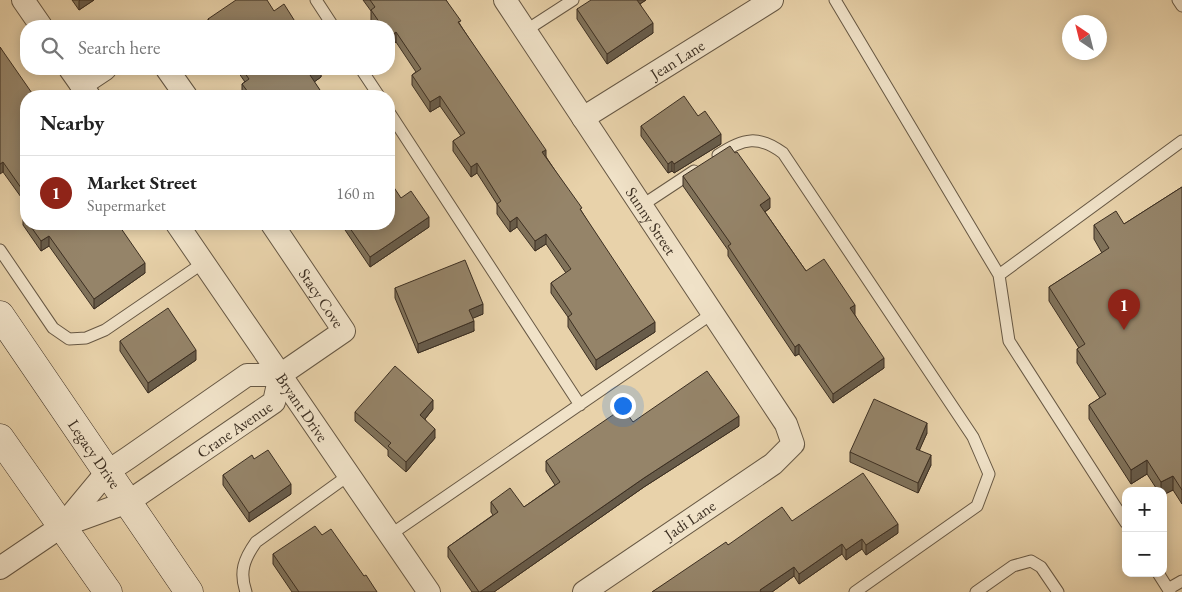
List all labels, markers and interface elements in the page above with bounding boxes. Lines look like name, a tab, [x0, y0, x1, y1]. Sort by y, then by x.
north arrow	[1062, 15, 1107, 60]
search box	[20, 20, 395, 75]
icon: search	[38, 34, 66, 62]
street label: Jean Lane	[644, 34, 708, 85]
text: Search here	[78, 35, 160, 60]
text: Nearby	[40, 109, 104, 136]
text: Market Street	[87, 170, 197, 195]
text: 1	[52, 183, 60, 204]
text: 160 m	[336, 183, 375, 204]
street label: Sunny Street	[621, 183, 682, 259]
text: Supermarket	[87, 195, 166, 216]
street label: Stacy Cove	[294, 264, 349, 332]
pin: 1	[1108, 289, 1140, 330]
street label: Bryant Drive	[271, 369, 333, 446]
your location	[610, 393, 636, 419]
street label: Crane Avenue	[193, 396, 276, 462]
street label: Legacy Drive	[64, 415, 126, 493]
map controls	[1122, 487, 1167, 577]
button: +	[1122, 487, 1167, 532]
street label: Jadi Lane	[659, 495, 720, 546]
button: −	[1122, 532, 1167, 577]

